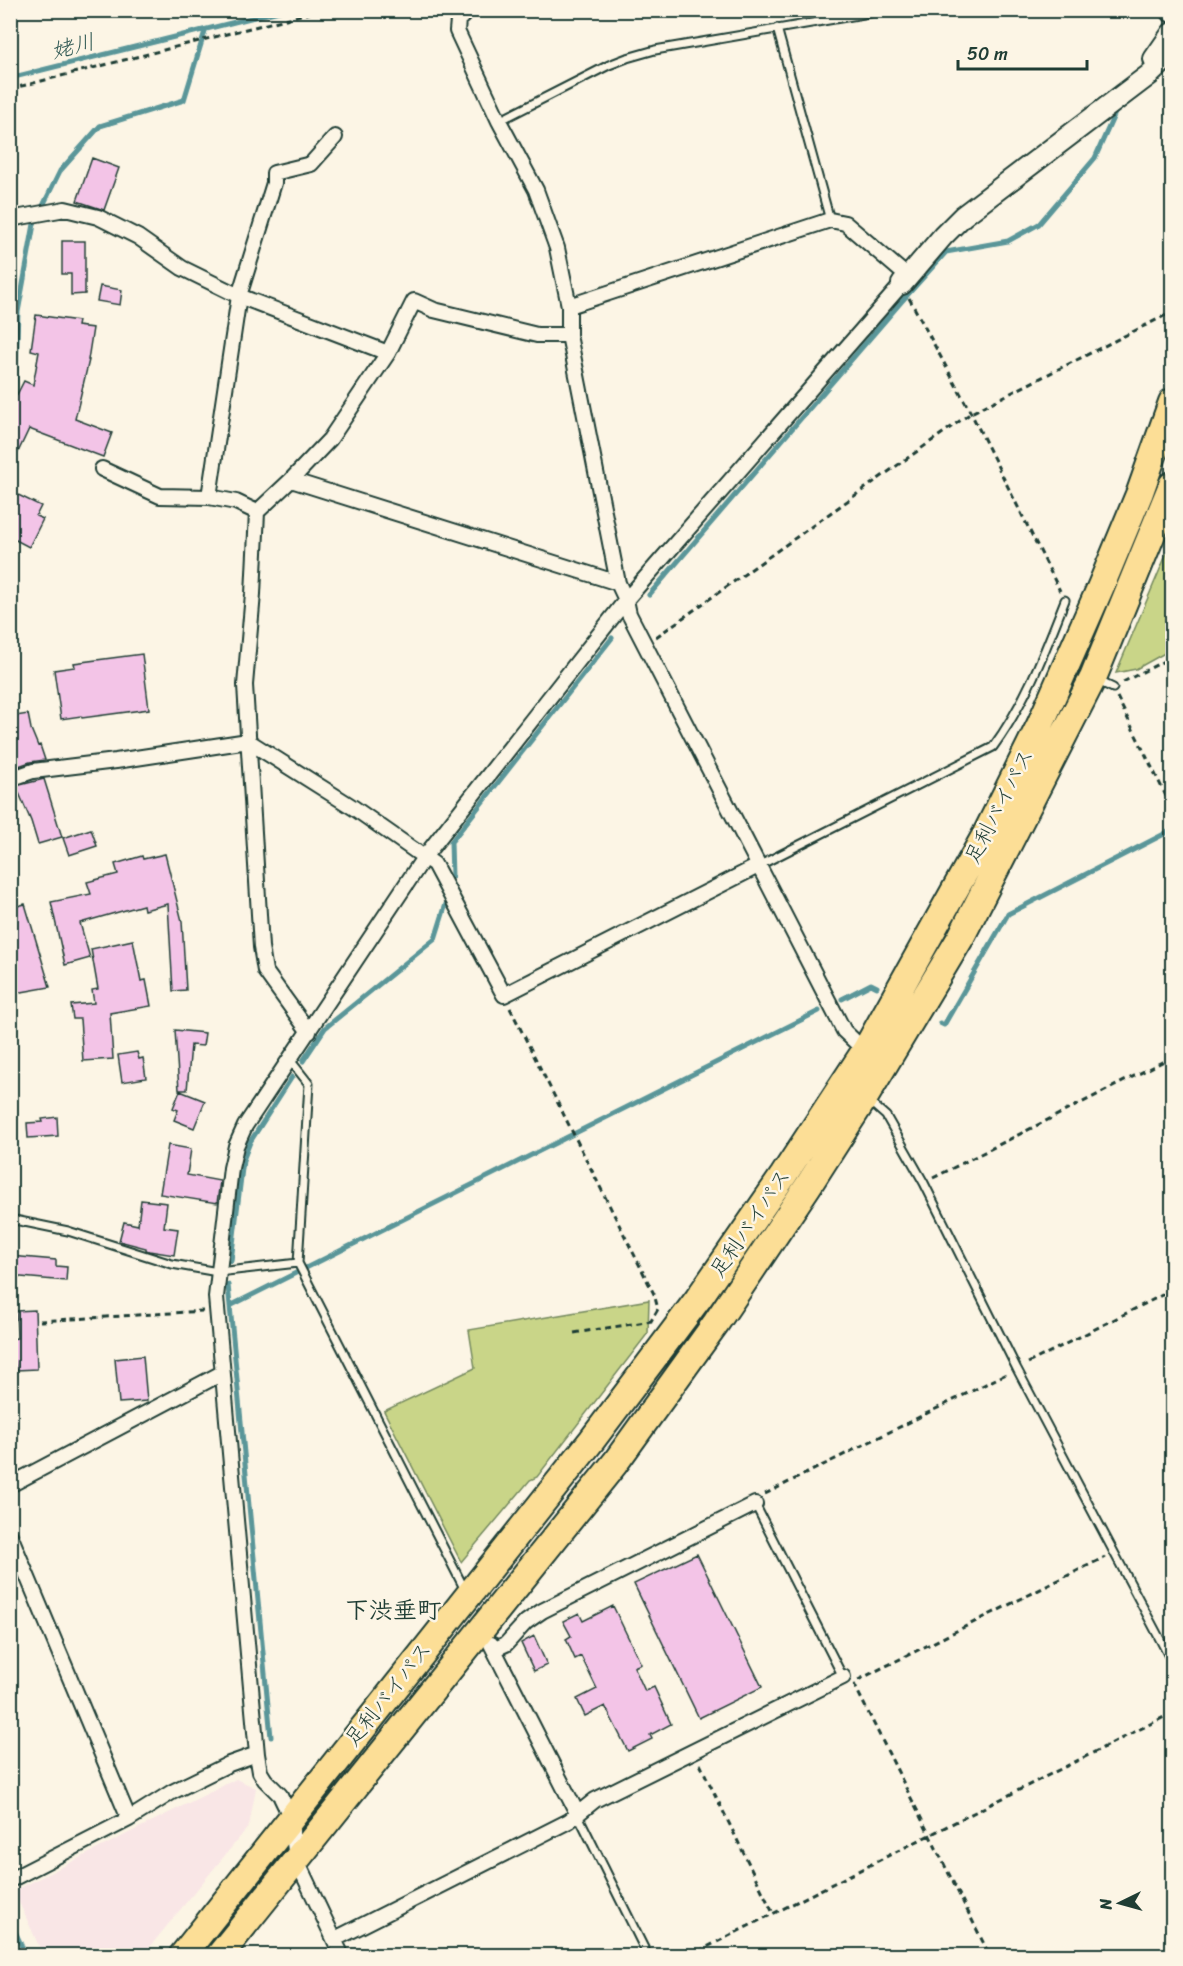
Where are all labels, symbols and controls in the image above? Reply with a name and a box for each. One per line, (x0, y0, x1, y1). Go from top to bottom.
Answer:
water label: 姥川 (47, 22, 99, 70)
scale bar (958, 33, 1087, 71)
text: 50 m (967, 38, 1008, 70)
street label: 足利バイパス (954, 741, 1044, 871)
street label: 足利バイパス (699, 1160, 801, 1286)
district label: 下渋垂町 (345, 1589, 441, 1631)
street label: 足利バイパス (334, 1633, 442, 1755)
north arrow (1090, 1873, 1150, 1933)
text: N (1091, 1897, 1121, 1912)

